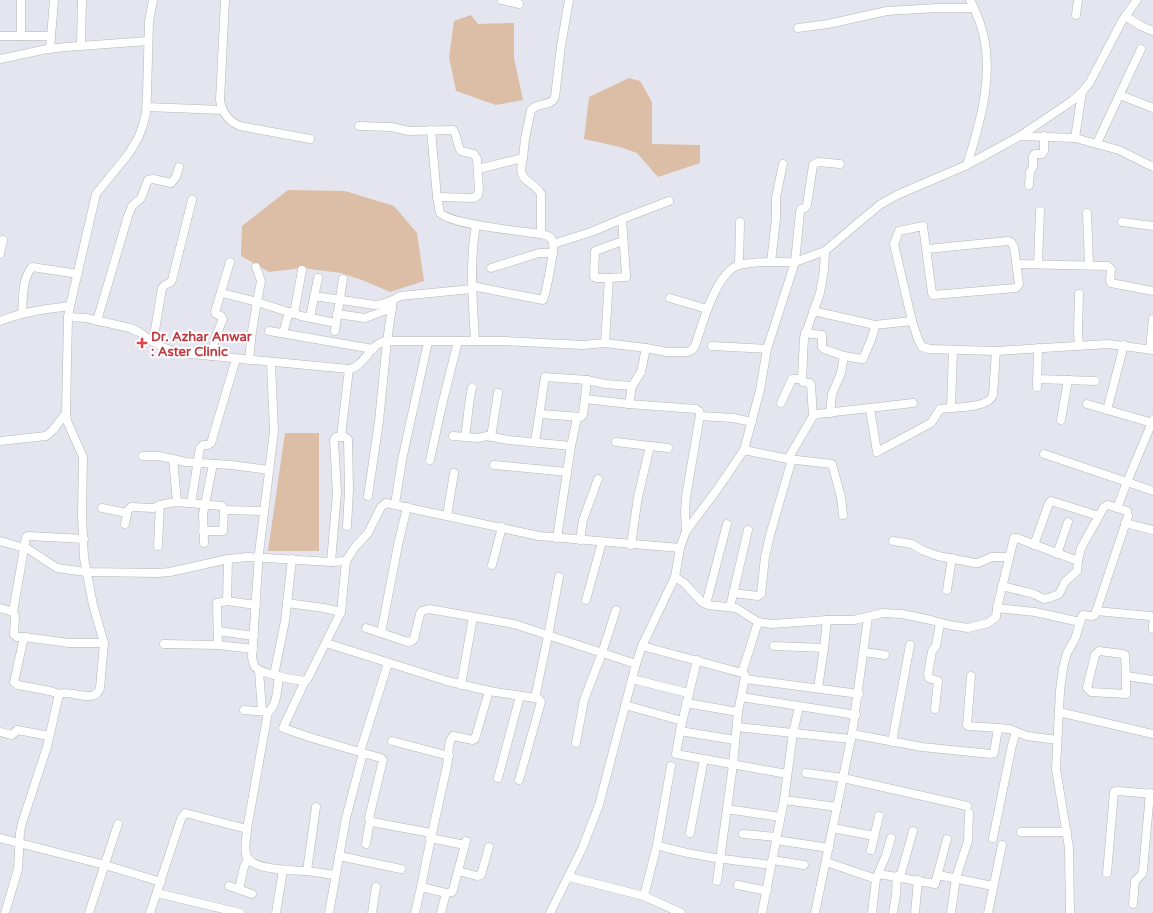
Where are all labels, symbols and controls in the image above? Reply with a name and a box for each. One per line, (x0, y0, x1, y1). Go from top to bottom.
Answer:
place label: Dr. Azhar Anwar : Aster Clinic (151, 329, 253, 360)
marker: Dr. Azhar Anwar : Aster Clinic (136, 337, 148, 349)

